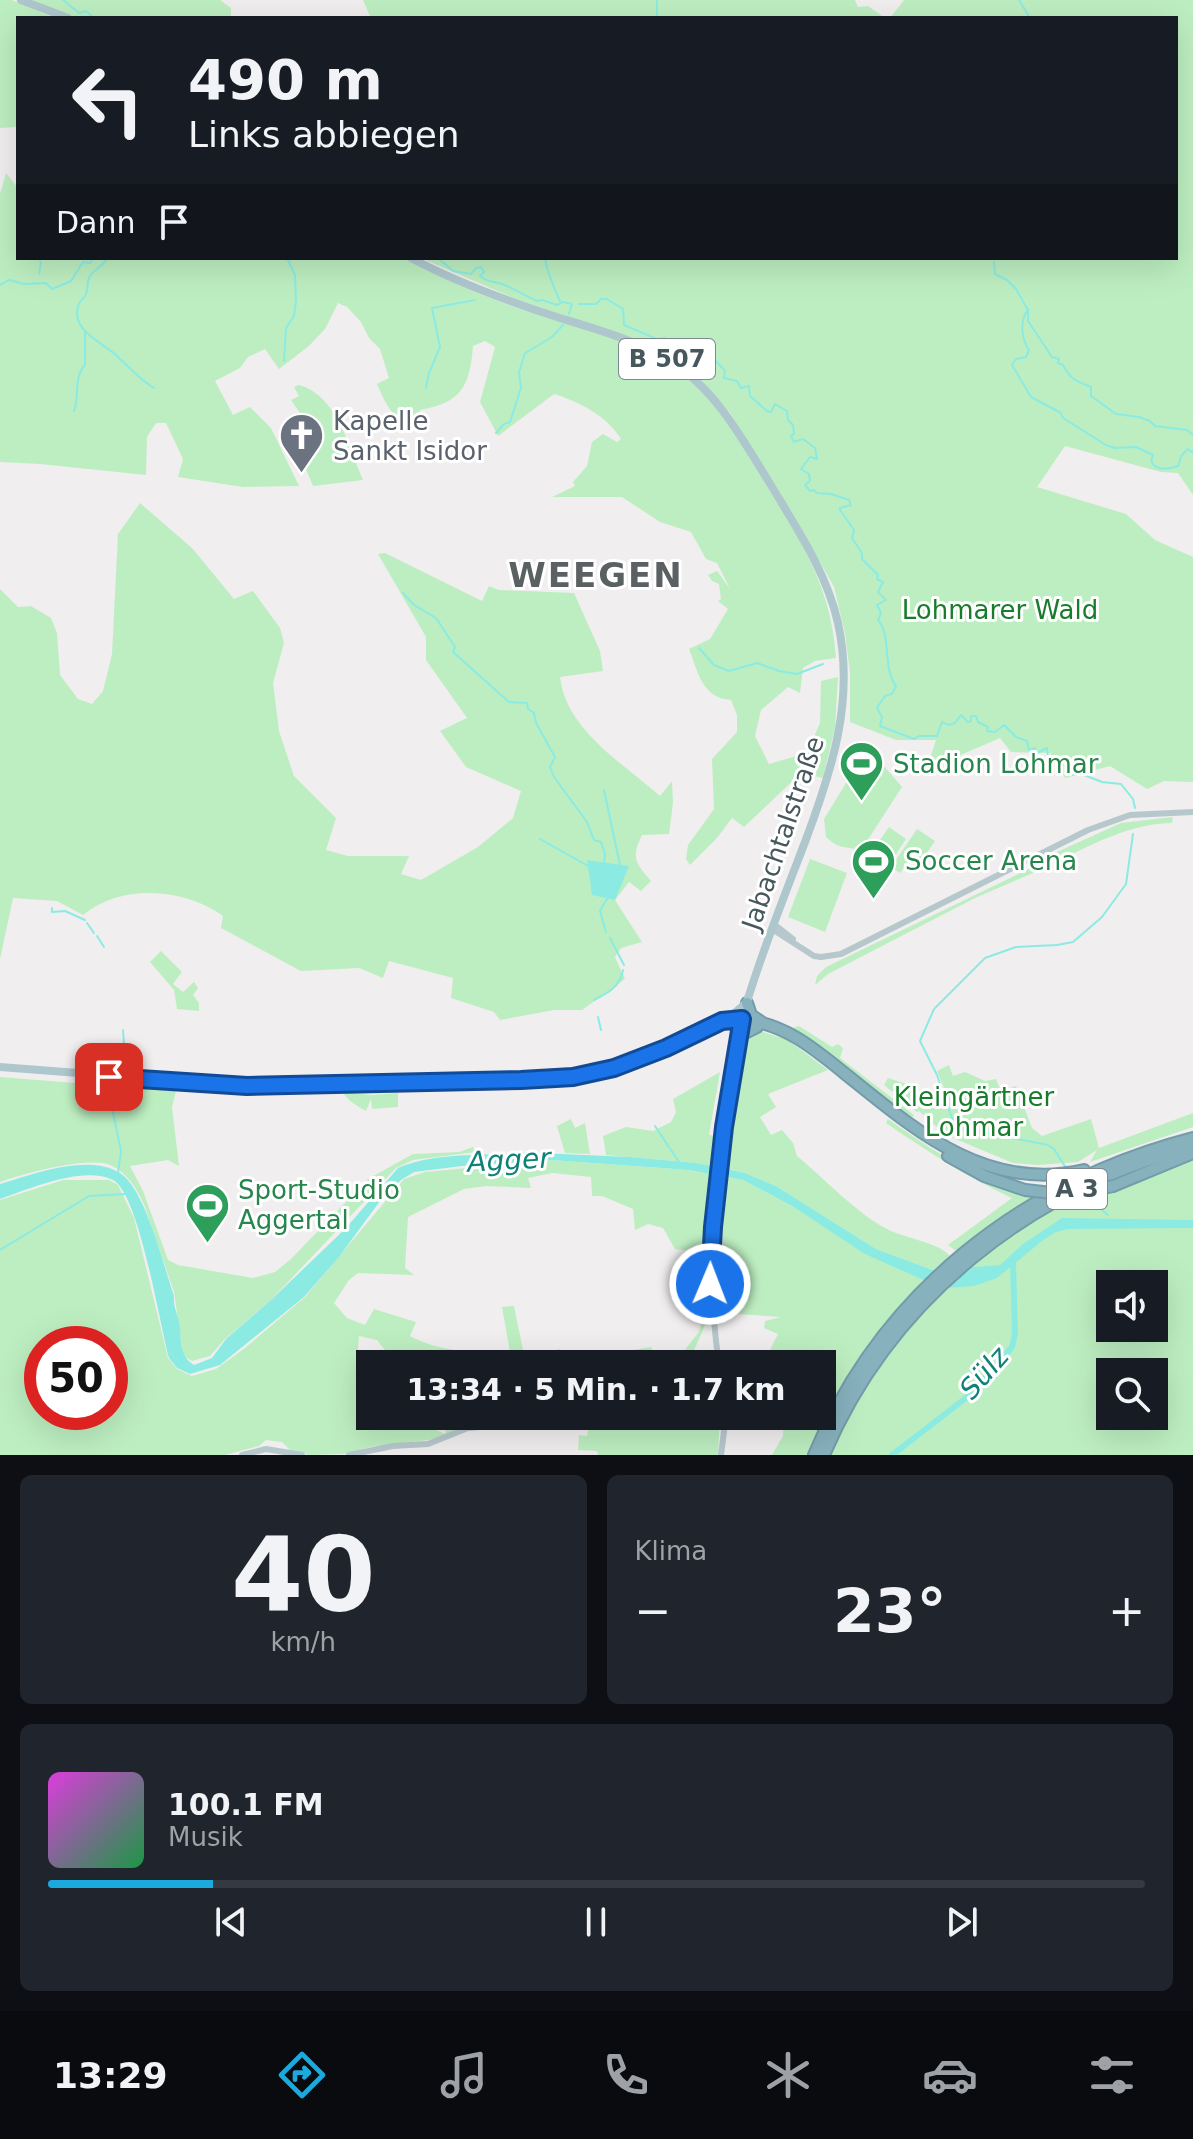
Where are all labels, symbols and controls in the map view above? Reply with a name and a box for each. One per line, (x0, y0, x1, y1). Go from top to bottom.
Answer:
text: 490 m (188, 47, 383, 112)
icon: left (56, 48, 160, 152)
text: Links abbiegen (188, 114, 460, 155)
icon: arrive (152, 200, 196, 244)
text: Dann (56, 205, 136, 240)
road number: B 507 (619, 339, 715, 379)
place label: Kapelle Sankt Isidor (333, 406, 487, 466)
church icon: Kapelle Sankt Isidor (278, 412, 326, 475)
district label: WEEGEN (508, 555, 684, 595)
park label: Lohmarer Wald (902, 595, 1098, 625)
street label: Jabachtalstraße (735, 732, 830, 936)
sports icon: Stadion Lohmar (838, 740, 886, 803)
place label: Stadion Lohmar (893, 749, 1099, 779)
sports icon: Soccer Arena (850, 837, 898, 900)
place label: Soccer Arena (905, 846, 1077, 876)
pin (75, 1043, 143, 1111)
icon: arrive (87, 1055, 131, 1099)
park label: Kleingärtner Lohmar (894, 1082, 1055, 1142)
water label: Agger (464, 1141, 553, 1179)
road number: A 3 (1047, 1169, 1107, 1209)
place label: Sport-Studio Aggertal (238, 1175, 400, 1235)
sports icon: Sport-Studio Aggertal (183, 1181, 231, 1244)
position arrow (668, 1242, 752, 1326)
map controls (1096, 1270, 1168, 1430)
button: sound (1096, 1270, 1168, 1342)
speed limit sign: 50 (24, 1326, 128, 1430)
water label: Sülz (953, 1339, 1016, 1406)
button: search (1096, 1358, 1168, 1430)
text: 13:34 · 5 Min. · 1.7 km (406, 1372, 786, 1407)
text: 40 (231, 1514, 376, 1636)
text: Klima (635, 1536, 707, 1566)
text: 23° (833, 1576, 947, 1646)
text: − (635, 1585, 671, 1636)
text: + (1108, 1585, 1145, 1636)
text: km/h (270, 1627, 336, 1657)
text: 100.1 FM (168, 1787, 324, 1822)
text: Musik (168, 1822, 243, 1852)
icon: previous (209, 1900, 253, 1944)
icon: pause (574, 1900, 618, 1944)
icon: next (940, 1900, 984, 1944)
icon: directions (274, 2047, 330, 2103)
icon: music (436, 2047, 492, 2103)
icon: phone (598, 2047, 654, 2103)
icon: climate (760, 2047, 816, 2103)
icon: car (922, 2047, 978, 2103)
icon: filters (1084, 2047, 1140, 2103)
text: 13:29 (53, 2055, 168, 2096)

